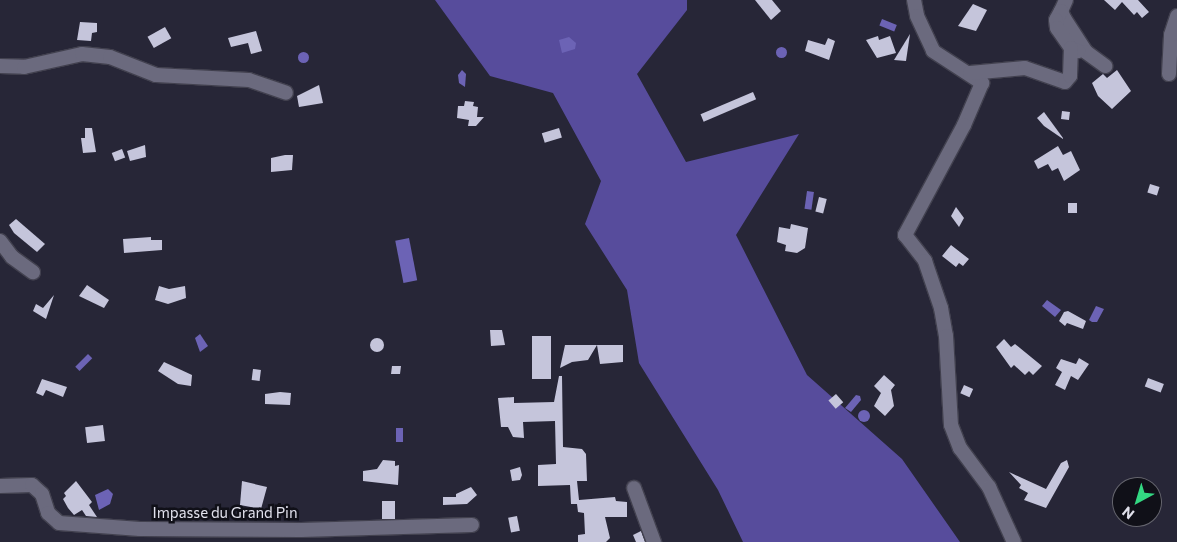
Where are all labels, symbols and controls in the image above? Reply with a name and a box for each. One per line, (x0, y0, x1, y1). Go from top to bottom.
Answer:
north arrow (1112, 477, 1162, 527)
text: N (1118, 503, 1137, 523)
street label: Impasse du Grand Pin (153, 504, 297, 522)

